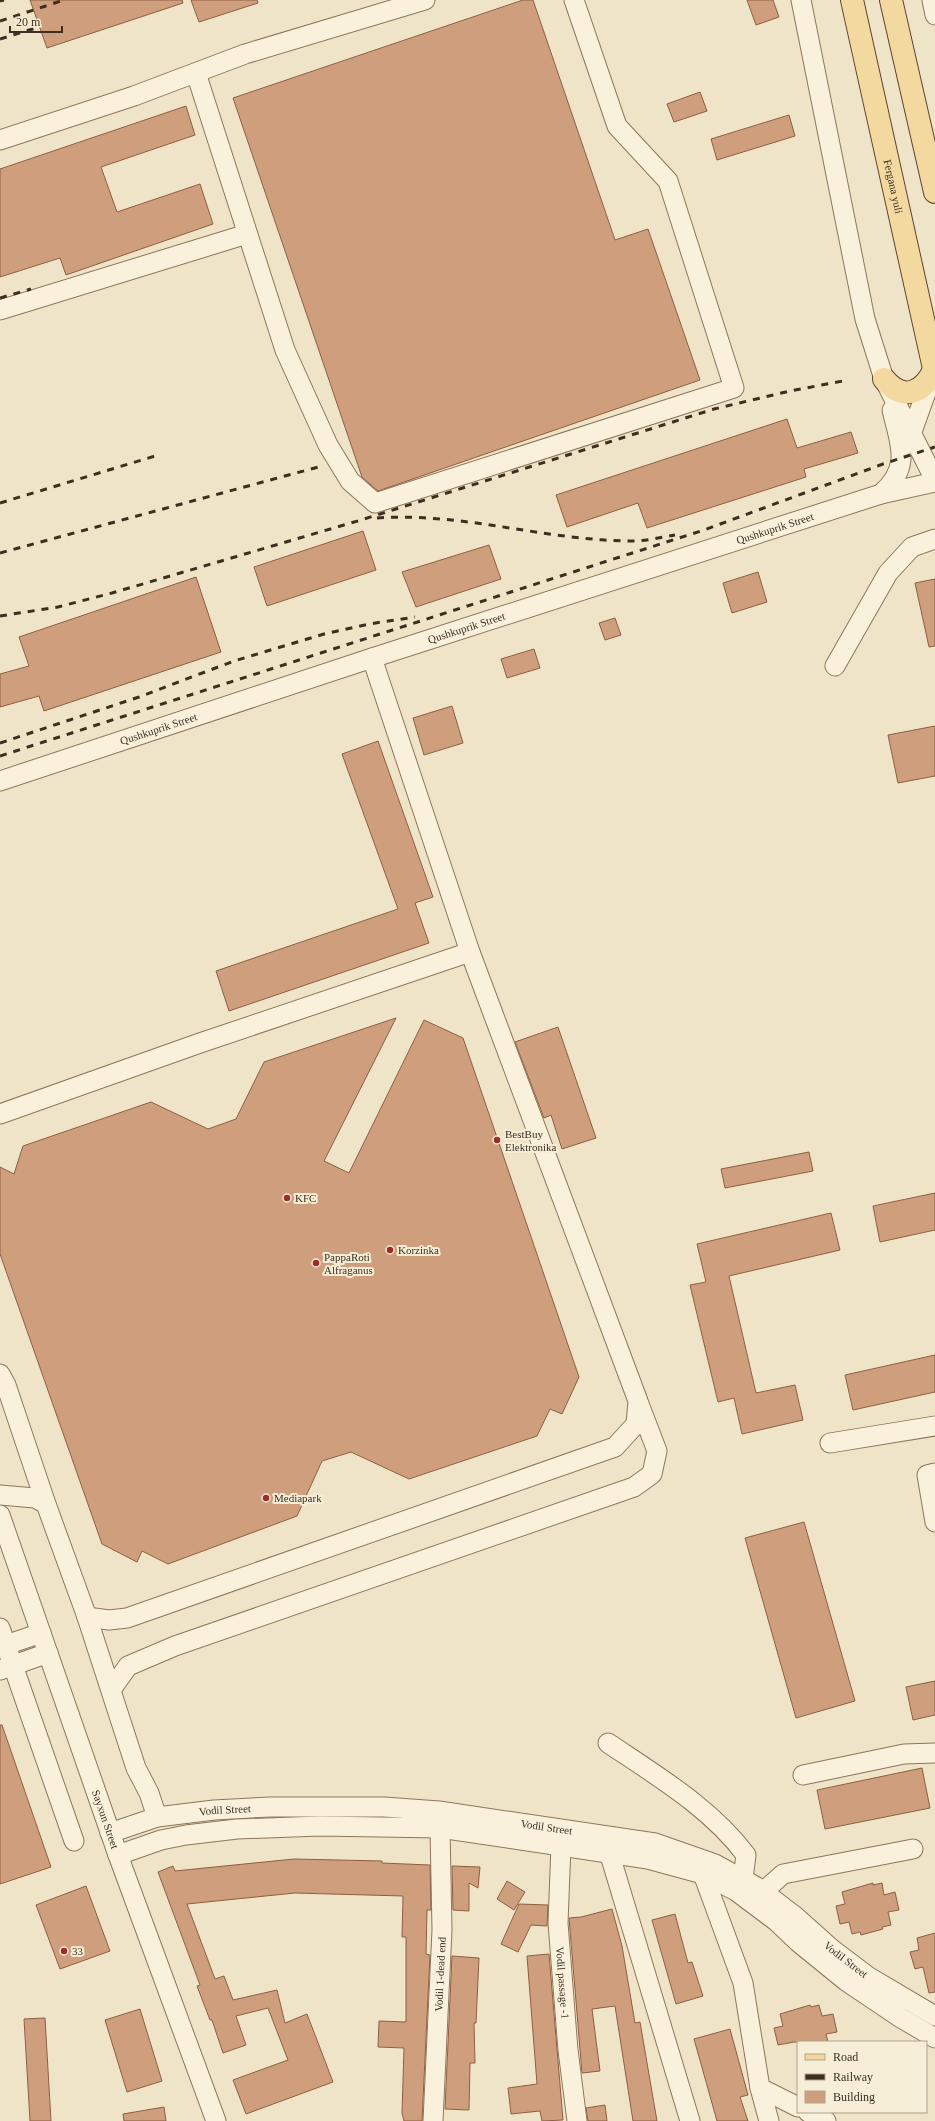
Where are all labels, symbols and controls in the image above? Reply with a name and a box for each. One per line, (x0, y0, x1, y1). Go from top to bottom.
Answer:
scale bar (10, 8, 62, 34)
text: 20 m (16, 15, 41, 29)
street label: Fergana yuli (882, 158, 905, 215)
street label: Qushkuprik Street (735, 510, 815, 546)
street label: Qushkuprik Street (426, 610, 507, 646)
street label: Qushkuprik Street (118, 710, 199, 747)
place label: BestBuy Elektronika (505, 1128, 556, 1153)
marker: BestBuy Elektronika (492, 1135, 502, 1145)
place label: KFC (295, 1192, 316, 1204)
marker: KFC (282, 1193, 292, 1203)
place label: Korzinka (398, 1244, 439, 1256)
marker: Korzinka (385, 1245, 395, 1255)
place label: PappaRoti Alfraganus (324, 1251, 373, 1276)
marker: PappaRoti Alfraganus (311, 1258, 321, 1268)
place label: Mediapark (274, 1492, 322, 1504)
marker: Mediapark (261, 1493, 271, 1503)
street label: Sayxun Street (90, 1788, 121, 1850)
street label: Vodil Street (198, 1802, 251, 1818)
street label: Vodil Street (520, 1817, 573, 1837)
street label: Vodil 1-dead end (432, 1936, 448, 2012)
street label: Vodil Street (822, 1939, 870, 1980)
place label: 33 (72, 1945, 84, 1957)
marker: 33 (59, 1946, 69, 1956)
street label: Vodil passage -1 (554, 1946, 572, 2019)
legend (797, 2041, 927, 2113)
text: Road (833, 2050, 858, 2064)
text: Railway (833, 2070, 873, 2084)
text: Building (833, 2090, 875, 2104)

